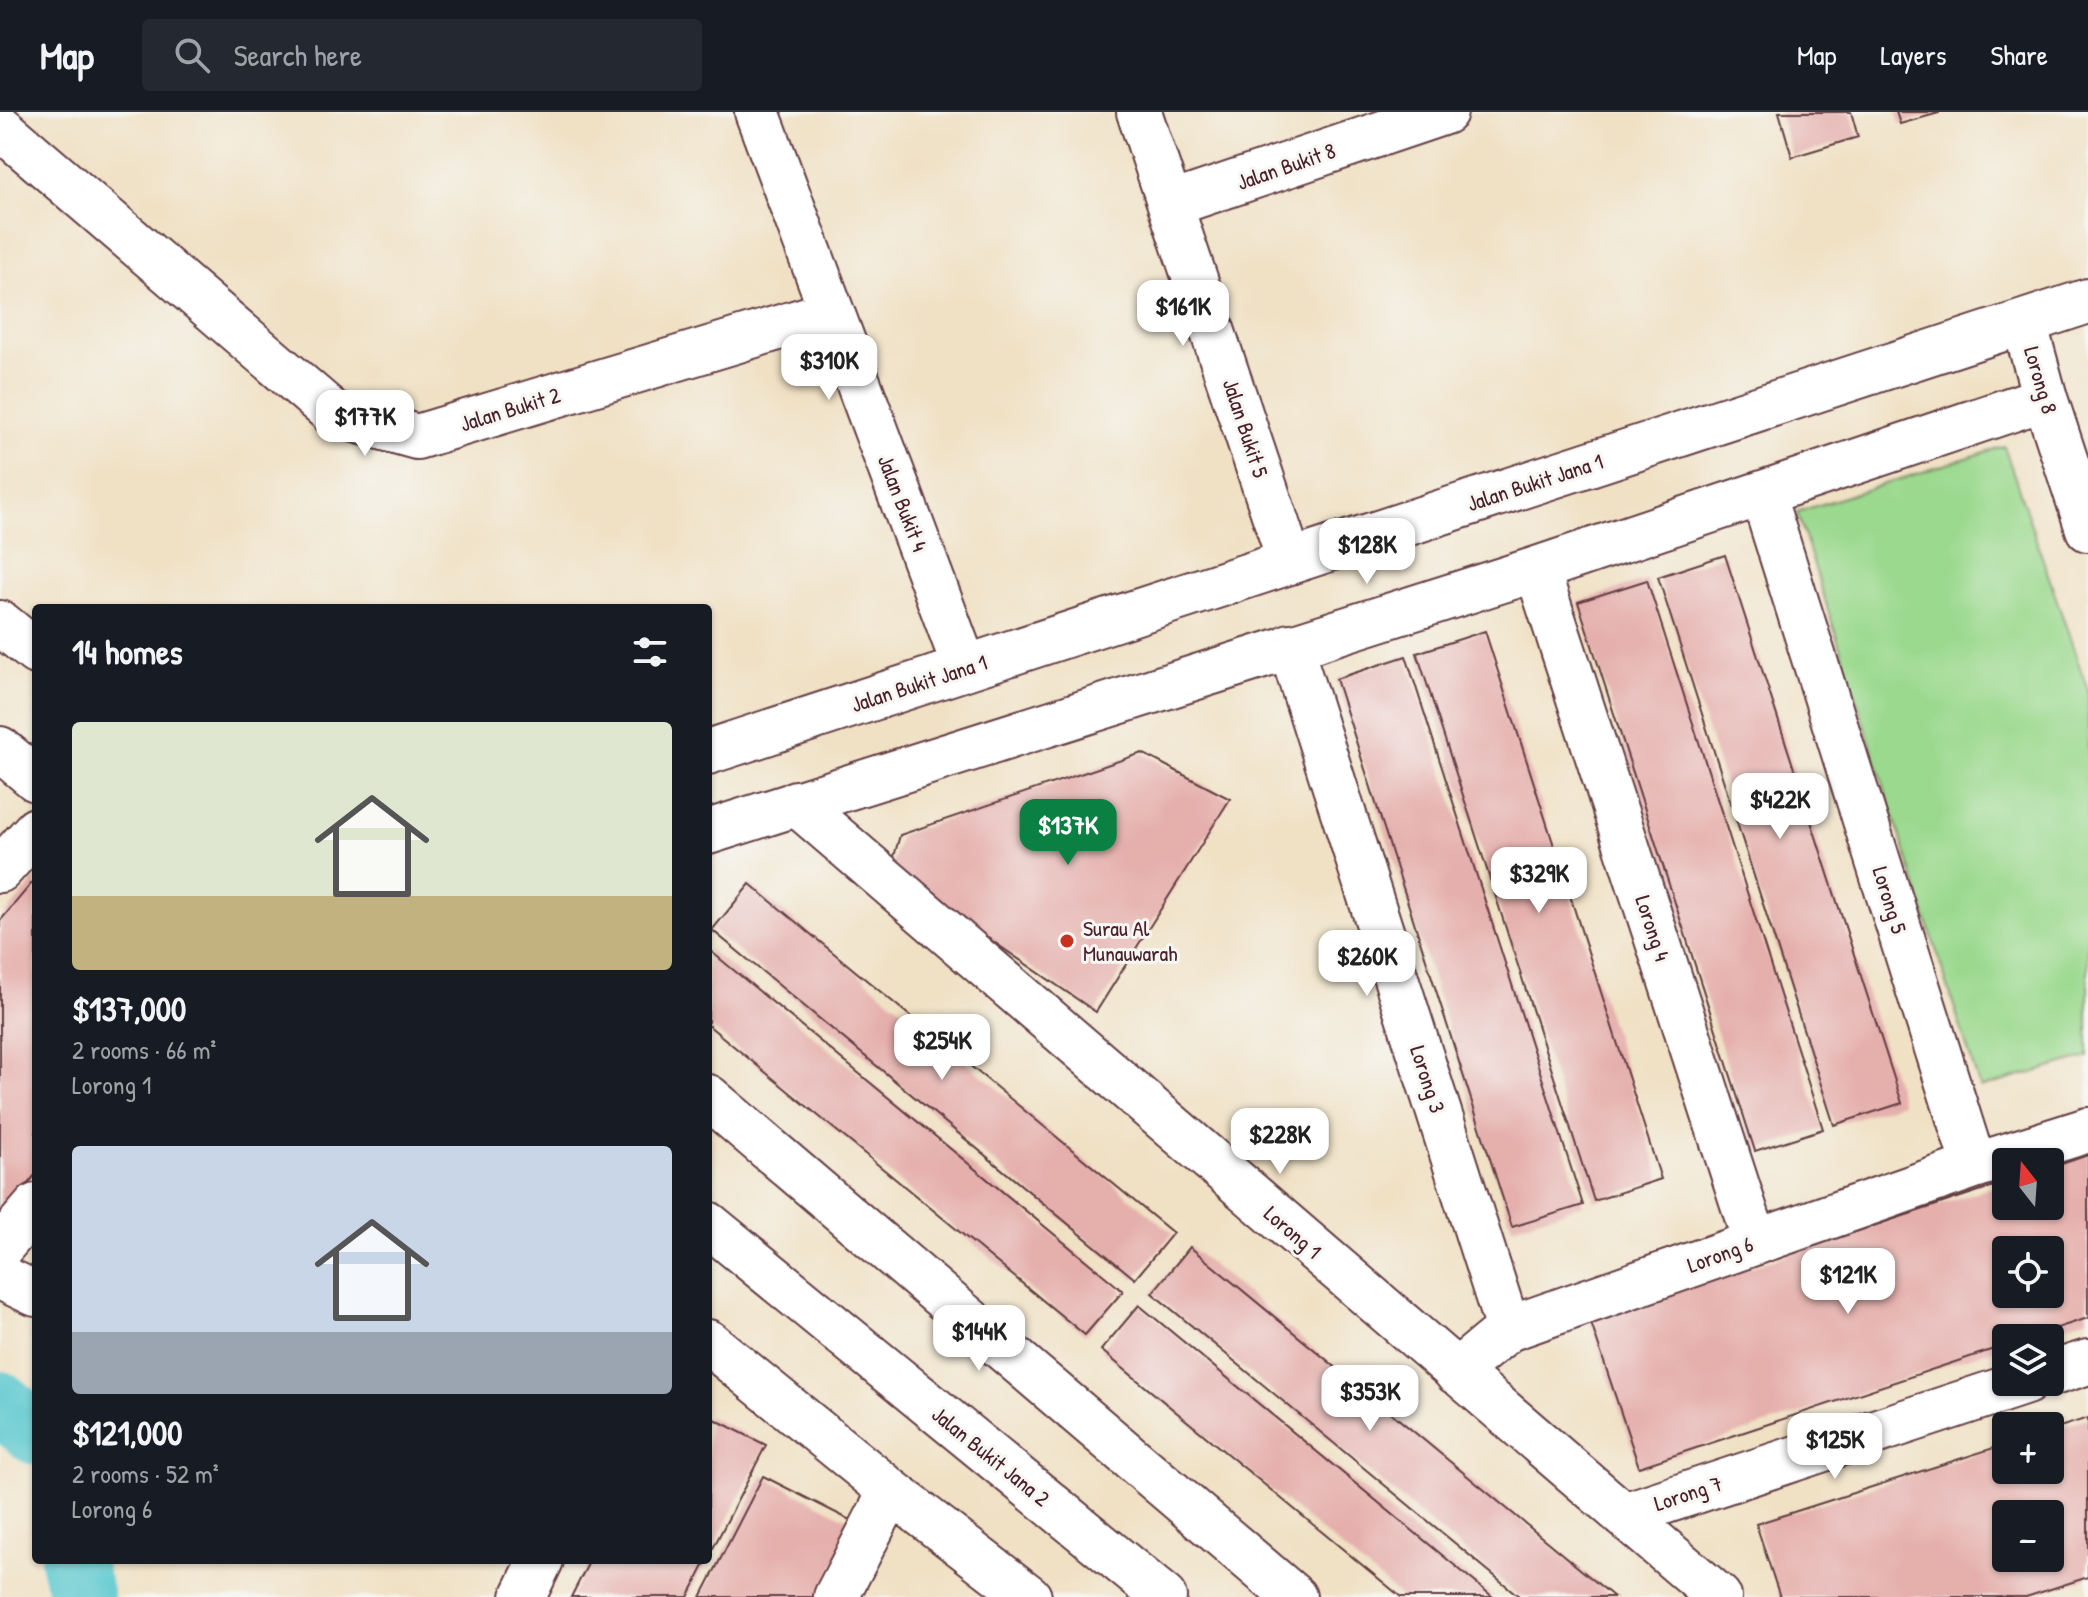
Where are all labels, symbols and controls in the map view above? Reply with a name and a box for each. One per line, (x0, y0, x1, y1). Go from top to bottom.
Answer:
search box (142, 19, 702, 91)
text: Map (40, 29, 94, 81)
icon: search (170, 33, 214, 77)
text: Search here (234, 35, 362, 75)
text: Map (1797, 36, 1837, 74)
text: Layers (1881, 36, 1946, 74)
text: Share (1990, 36, 2048, 74)
street label: Jalan Bukit 8 (1233, 135, 1339, 197)
pin: $161K (1127, 280, 1239, 348)
text: $161K (1155, 288, 1211, 323)
pin: $310K (773, 334, 885, 402)
text: $310K (799, 342, 859, 377)
street label: Lorong 8 (2017, 343, 2065, 417)
street label: Jalan Bukit 5 (1216, 375, 1276, 481)
street label: Jalan Bukit 2 (456, 379, 564, 438)
pin: $177K (309, 390, 421, 458)
text: $177K (334, 398, 396, 433)
street label: Jalan Bukit Jana 1 (1463, 446, 1607, 518)
street label: Jalan Bukit 4 (871, 450, 935, 556)
pin: $128K (1311, 518, 1423, 586)
text: $128K (1337, 526, 1397, 561)
text: 14 homes (72, 629, 183, 675)
icon: filters (628, 630, 672, 674)
street label: Jalan Bukit Jana 1 (847, 647, 991, 719)
pin: $422K (1724, 773, 1836, 841)
icon: home (300, 774, 444, 918)
text: $422K (1750, 781, 1810, 816)
pin: $137K (1012, 799, 1124, 867)
text: $137K (1038, 807, 1098, 842)
pin: $329K (1483, 847, 1595, 915)
text: $329K (1509, 855, 1569, 890)
street label: Lorong 5 (1866, 863, 1914, 937)
street label: Lorong 4 (1628, 891, 1678, 965)
place label: Surau Al Munauwarah (1083, 913, 1177, 968)
pin: $260K (1311, 930, 1423, 998)
marker: Surau Al Munauwarah (1058, 932, 1076, 950)
text: $260K (1337, 938, 1397, 973)
text: $137,000 (72, 986, 186, 1032)
pin: $254K (886, 1014, 998, 1082)
text: $254K (912, 1022, 972, 1057)
text: 2 rooms · 66 m² (72, 1032, 216, 1067)
street label: Lorong 3 (1403, 1042, 1453, 1117)
text: Lorong 1 (72, 1067, 151, 1102)
pin: $228K (1224, 1108, 1336, 1176)
text: $228K (1249, 1116, 1311, 1151)
north arrow (1992, 1148, 2064, 1220)
map controls (1992, 1148, 2064, 1572)
icon: home (300, 1198, 444, 1342)
street label: Lorong 1 (1258, 1199, 1328, 1265)
street label: Lorong 6 (1683, 1228, 1757, 1280)
button: locate (1992, 1236, 2064, 1308)
pin: $121K (1792, 1248, 1904, 1316)
text: $121K (1819, 1256, 1877, 1291)
pin: $144K (923, 1305, 1035, 1373)
text: $144K (951, 1313, 1007, 1348)
button: layers (1992, 1324, 2064, 1396)
pin: $353K (1314, 1365, 1426, 1433)
text: $353K (1339, 1373, 1401, 1408)
street label: Jalan Bukit Jana 2 (926, 1399, 1057, 1513)
text: $121,000 (72, 1410, 182, 1456)
button: + (1992, 1412, 2064, 1484)
pin: $125K (1779, 1413, 1891, 1481)
text: $125K (1805, 1421, 1865, 1456)
text: 2 rooms · 52 m² (72, 1456, 219, 1491)
street label: Lorong 7 (1650, 1468, 1726, 1518)
text: Lorong 6 (72, 1491, 152, 1526)
button: − (1992, 1500, 2064, 1572)

